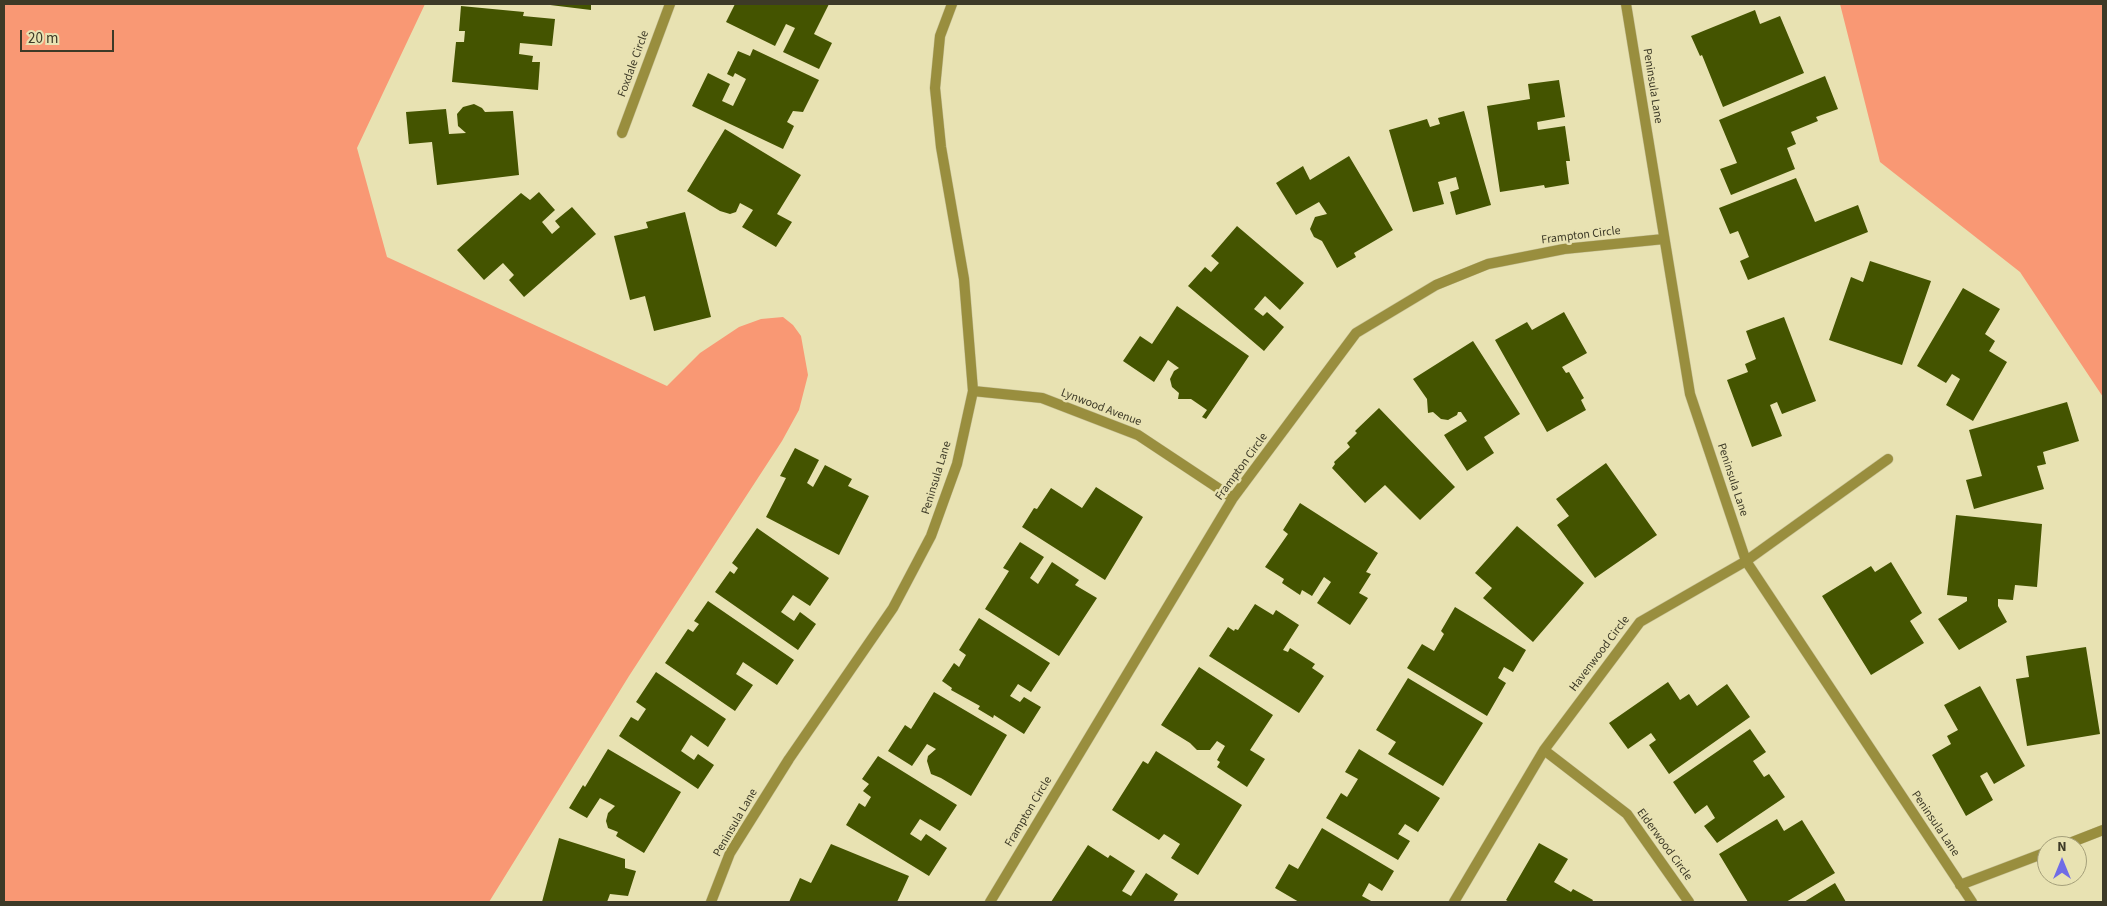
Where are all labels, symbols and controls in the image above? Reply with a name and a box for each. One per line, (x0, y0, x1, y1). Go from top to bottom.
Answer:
scale bar (22, 20, 116, 52)
text: 20 m (28, 28, 58, 49)
street label: Foxdale Circle (615, 29, 653, 99)
street label: Peninsula Lane (1639, 47, 1665, 125)
street label: Frampton Circle (1541, 224, 1621, 248)
street label: Lynwood Avenue (1059, 386, 1143, 430)
street label: Frampton Circle (1213, 431, 1271, 503)
street label: Peninsula Lane (919, 440, 955, 516)
street label: Peninsula Lane (1713, 442, 1751, 518)
street label: Havenwood Circle (1567, 613, 1633, 695)
street label: Frampton Circle (1002, 774, 1056, 850)
street label: Peninsula Lane (711, 786, 761, 860)
street label: Peninsula Lane (1908, 788, 1962, 860)
street label: Elderwood Circle (1633, 806, 1695, 884)
north arrow (2037, 836, 2087, 886)
text: N (2057, 837, 2067, 857)

